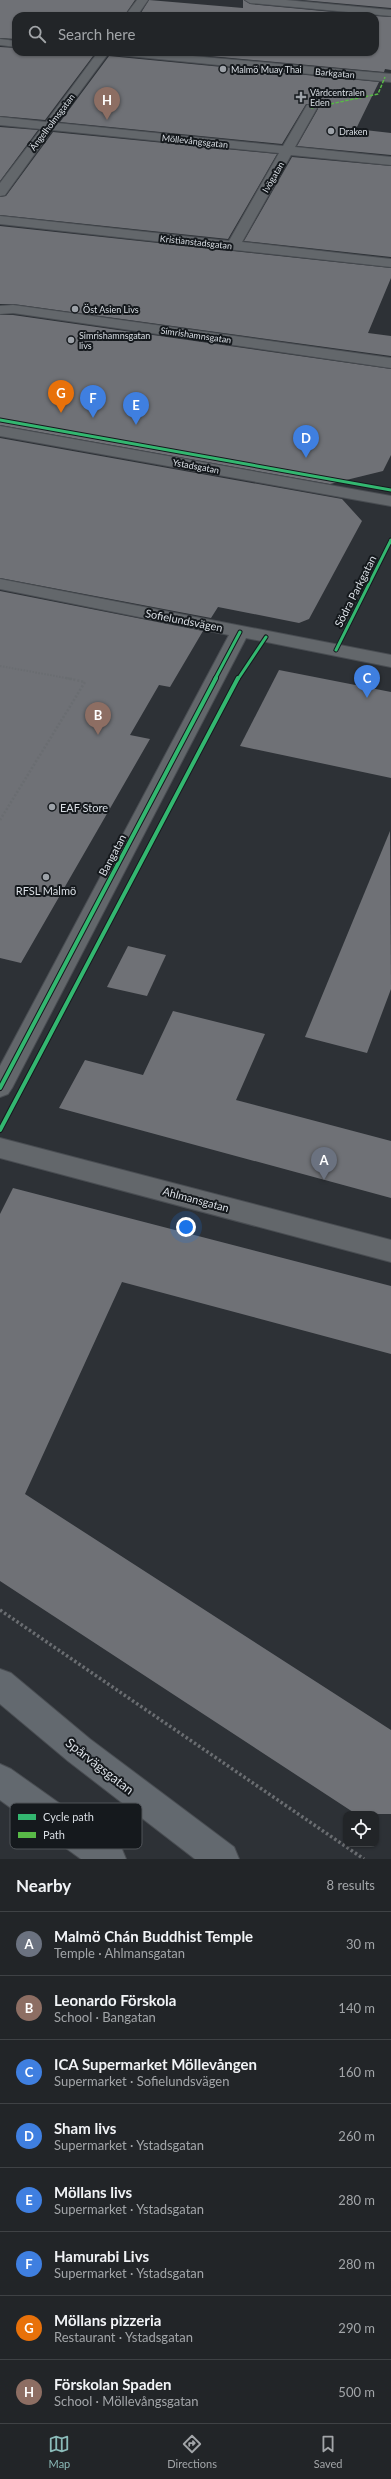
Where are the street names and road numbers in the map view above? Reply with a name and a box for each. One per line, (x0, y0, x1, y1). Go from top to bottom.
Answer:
street label: Barkgatan (315, 66, 355, 80)
street label: Ängelholmsgatan (27, 92, 77, 152)
street label: Möllevångsgatan (161, 132, 229, 150)
street label: Ivögatan (260, 160, 286, 194)
street label: Kristianstadsgatan (159, 233, 233, 251)
street label: Simrishamnsgatan (160, 325, 232, 345)
street label: Ystadsgatan (172, 457, 220, 475)
street label: Södra Parkgatan (331, 553, 379, 629)
street label: Sofielundsvägen (144, 606, 224, 634)
street label: Bangatan (96, 832, 128, 878)
street label: Ahlmansgatan (161, 1184, 231, 1214)
street label: Spårvägsgatan (63, 1734, 137, 1798)

